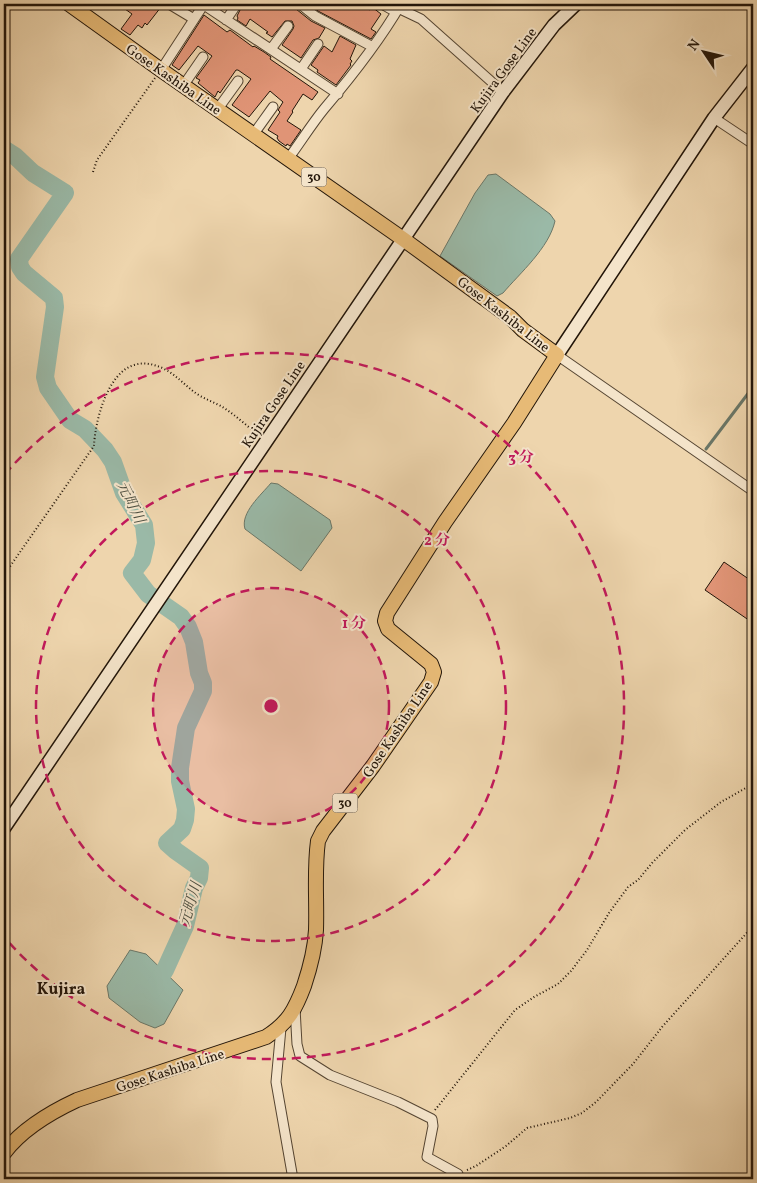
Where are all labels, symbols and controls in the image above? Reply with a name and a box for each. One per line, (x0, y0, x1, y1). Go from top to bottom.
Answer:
street label: Kujira Gose Line (467, 24, 542, 117)
north arrow (680, 28, 730, 78)
text: N (684, 36, 705, 55)
street label: Gose Kashiba Line (122, 40, 225, 121)
road number: 30 (302, 168, 326, 186)
street label: Gose Kashiba Line (453, 273, 554, 358)
street label: Kujira Gose Line (238, 357, 311, 452)
text: 3 分 (508, 448, 534, 469)
water label: 元町川 (110, 478, 150, 529)
text: 2 分 (424, 531, 450, 552)
text: 1 分 (342, 614, 366, 635)
street label: Gose Kashiba Line (359, 678, 438, 782)
centre of rings (262, 697, 280, 715)
road number: 30 (332, 794, 358, 812)
water label: 元町川 (175, 878, 209, 929)
district label: Kujira (37, 979, 85, 1001)
street label: Gose Kashiba Line (114, 1045, 227, 1098)

